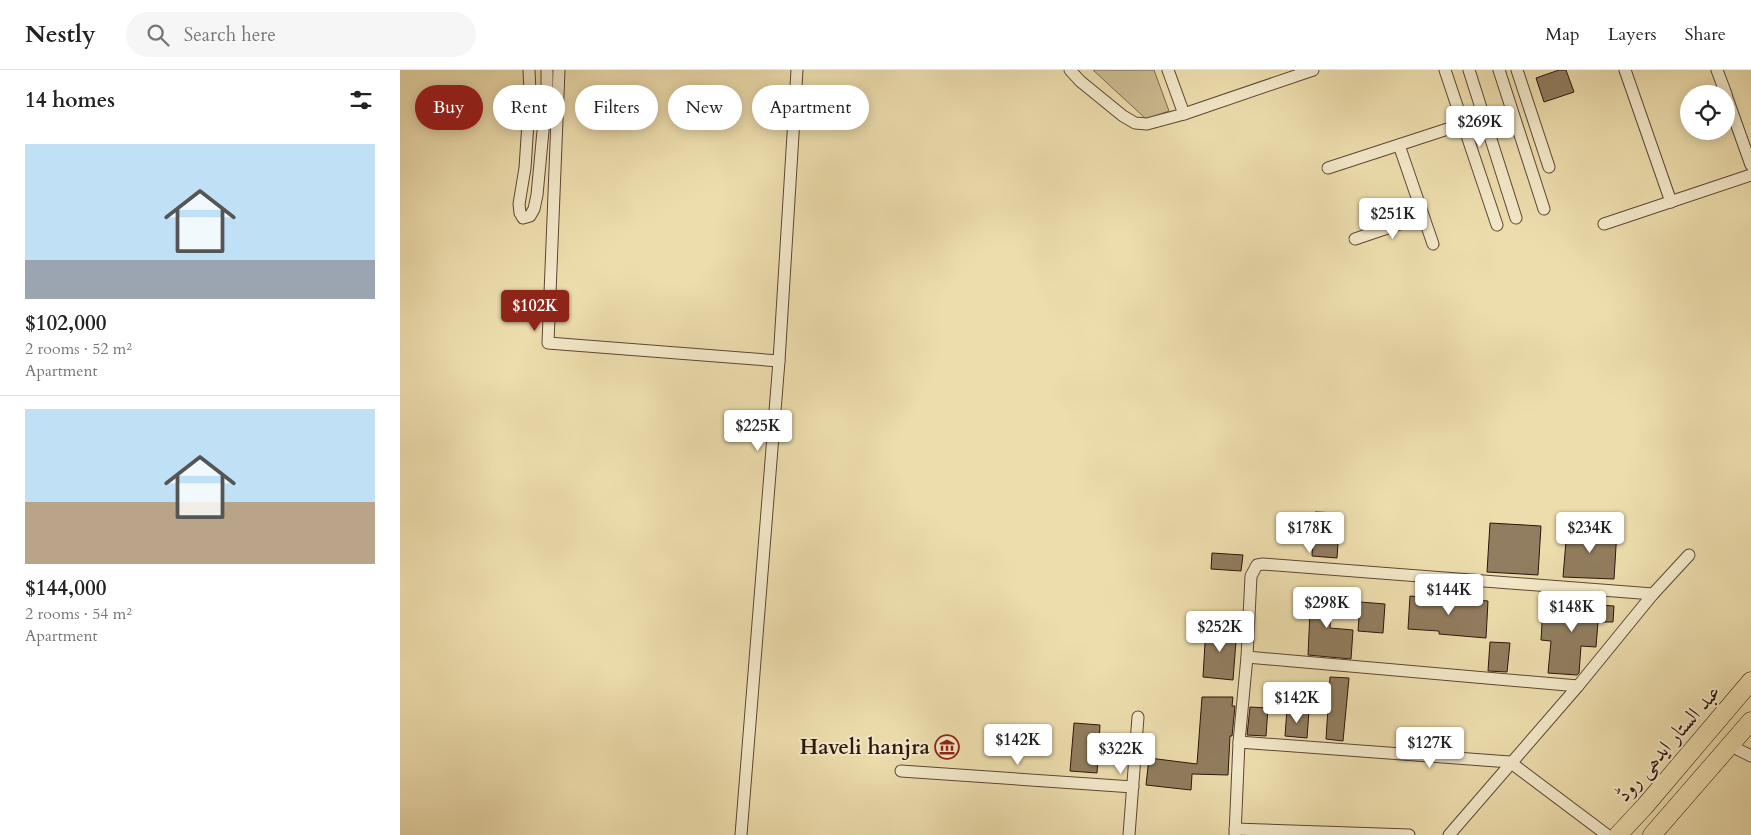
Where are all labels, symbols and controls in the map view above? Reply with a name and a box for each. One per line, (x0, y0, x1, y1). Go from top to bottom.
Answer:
search box (126, 12, 476, 57)
text: Nestly (25, 18, 96, 51)
icon: search (144, 21, 172, 49)
text: Search here (184, 22, 276, 48)
text: Map (1545, 22, 1580, 47)
text: Layers (1608, 22, 1657, 47)
text: Share (1685, 22, 1726, 47)
chip: Buy (415, 85, 483, 130)
chip: Rent (493, 85, 565, 130)
chip: Filters (575, 85, 658, 130)
chip: New (668, 85, 742, 130)
chip: Apartment (752, 85, 869, 130)
map controls (1680, 85, 1735, 140)
button: locate (1680, 85, 1735, 140)
text: 14 homes (25, 86, 115, 115)
icon: filters (347, 86, 375, 114)
pin: $269K (1445, 106, 1515, 148)
text: $269K (1457, 111, 1503, 133)
icon: home (155, 176, 245, 266)
pin: $251K (1358, 198, 1428, 240)
text: $251K (1370, 203, 1416, 225)
pin: $102K (500, 290, 570, 332)
text: $102K (512, 295, 558, 317)
text: $102,000 (25, 309, 106, 338)
text: 2 rooms · 52 m² (25, 338, 132, 360)
text: Apartment (25, 360, 98, 382)
pin: $225K (723, 410, 793, 452)
text: $225K (735, 415, 781, 437)
icon: home (155, 442, 245, 532)
pin: $178K (1275, 512, 1345, 554)
pin: $234K (1555, 512, 1625, 554)
text: $178K (1287, 517, 1333, 539)
text: $234K (1567, 517, 1613, 539)
text: $144,000 (25, 574, 106, 603)
pin: $144K (1414, 574, 1484, 616)
text: $144K (1426, 579, 1472, 601)
pin: $298K (1292, 586, 1362, 629)
pin: $148K (1537, 590, 1607, 633)
text: $298K (1304, 592, 1350, 614)
text: $148K (1549, 596, 1595, 618)
text: 2 rooms · 54 m² (25, 603, 132, 625)
pin: $252K (1185, 610, 1255, 653)
text: $252K (1197, 616, 1243, 638)
text: Apartment (25, 625, 98, 647)
street label: عبد الستار ایدھی روڈ (1609, 678, 1727, 808)
pin: $142K (1262, 682, 1332, 724)
text: $142K (1274, 687, 1320, 709)
pin: $142K (983, 724, 1053, 766)
pin: $127K (1395, 726, 1465, 769)
text: $142K (995, 729, 1041, 751)
pin: $322K (1086, 732, 1156, 775)
text: $127K (1407, 732, 1453, 754)
place label: Haveli hanjra (800, 733, 931, 762)
museum icon: Haveli hanjra (934, 734, 960, 760)
text: $322K (1098, 738, 1144, 760)

